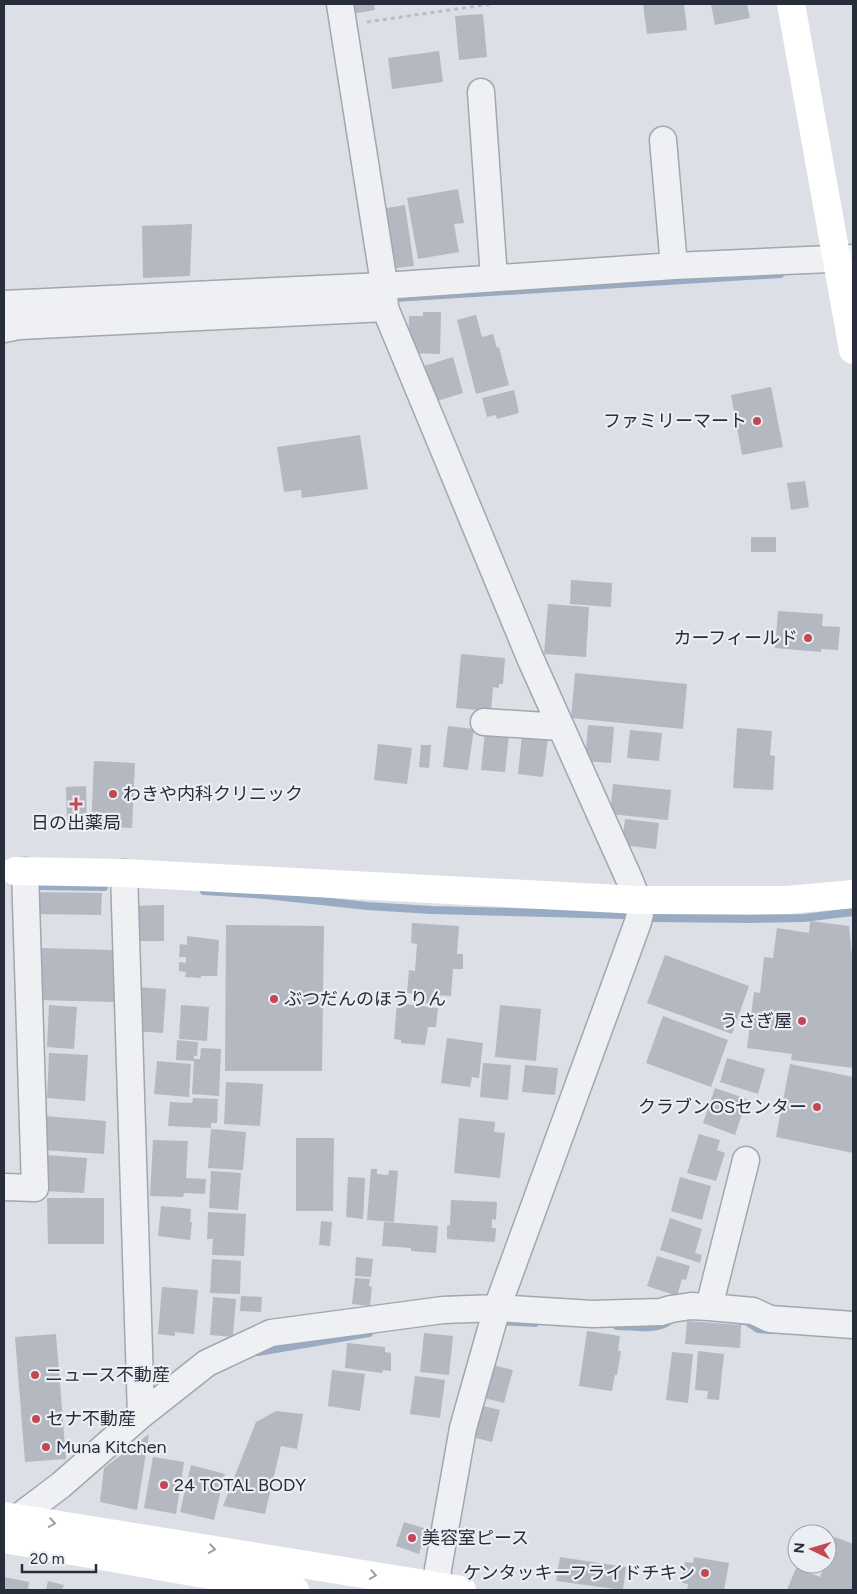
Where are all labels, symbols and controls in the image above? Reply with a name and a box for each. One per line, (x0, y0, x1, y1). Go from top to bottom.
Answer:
place label: ファミリーマート (603, 410, 747, 432)
marker: ファミリーマート (751, 415, 763, 427)
place label: カーフィールド (673, 627, 798, 649)
marker: カーフィールド (802, 632, 814, 644)
place label: わきや内科クリニック (123, 783, 303, 805)
marker: わきや内科クリニック (107, 788, 119, 800)
marker: 日の出薬局 (70, 798, 82, 810)
place label: 日の出薬局 (31, 812, 121, 834)
place label: ぶつだんのほうりん (284, 988, 446, 1010)
marker: ぶつだんのほうりん (268, 993, 280, 1005)
place label: うさぎ屋 (720, 1010, 792, 1032)
marker: うさぎ屋 (796, 1015, 808, 1027)
place label: クラブンOSセンター (638, 1096, 807, 1118)
marker: クラブンOSセンター (811, 1101, 823, 1113)
place label: ニュース不動産 (45, 1364, 170, 1386)
marker: ニュース不動産 (29, 1369, 41, 1381)
place label: セナ不動産 (46, 1408, 136, 1430)
marker: セナ不動産 (30, 1413, 42, 1425)
place label: Muna Kitchen (56, 1436, 167, 1458)
marker: Muna Kitchen (40, 1441, 52, 1453)
place label: 24 TOTAL BODY (174, 1474, 306, 1496)
marker: 24 TOTAL BODY (158, 1479, 170, 1491)
one-way arrow (48, 1518, 56, 1528)
north arrow (787, 1524, 837, 1574)
place label: 美容室ピース (422, 1527, 529, 1549)
marker: 美容室ピース (406, 1532, 418, 1544)
scale bar (22, 1542, 96, 1574)
text: N (791, 1542, 808, 1554)
one-way arrow (208, 1544, 217, 1554)
text: 20 m (30, 1550, 64, 1568)
place label: ケンタッキーフライドチキン (463, 1562, 695, 1584)
marker: ケンタッキーフライドチキン (699, 1567, 711, 1579)
one-way arrow (368, 1570, 377, 1580)

